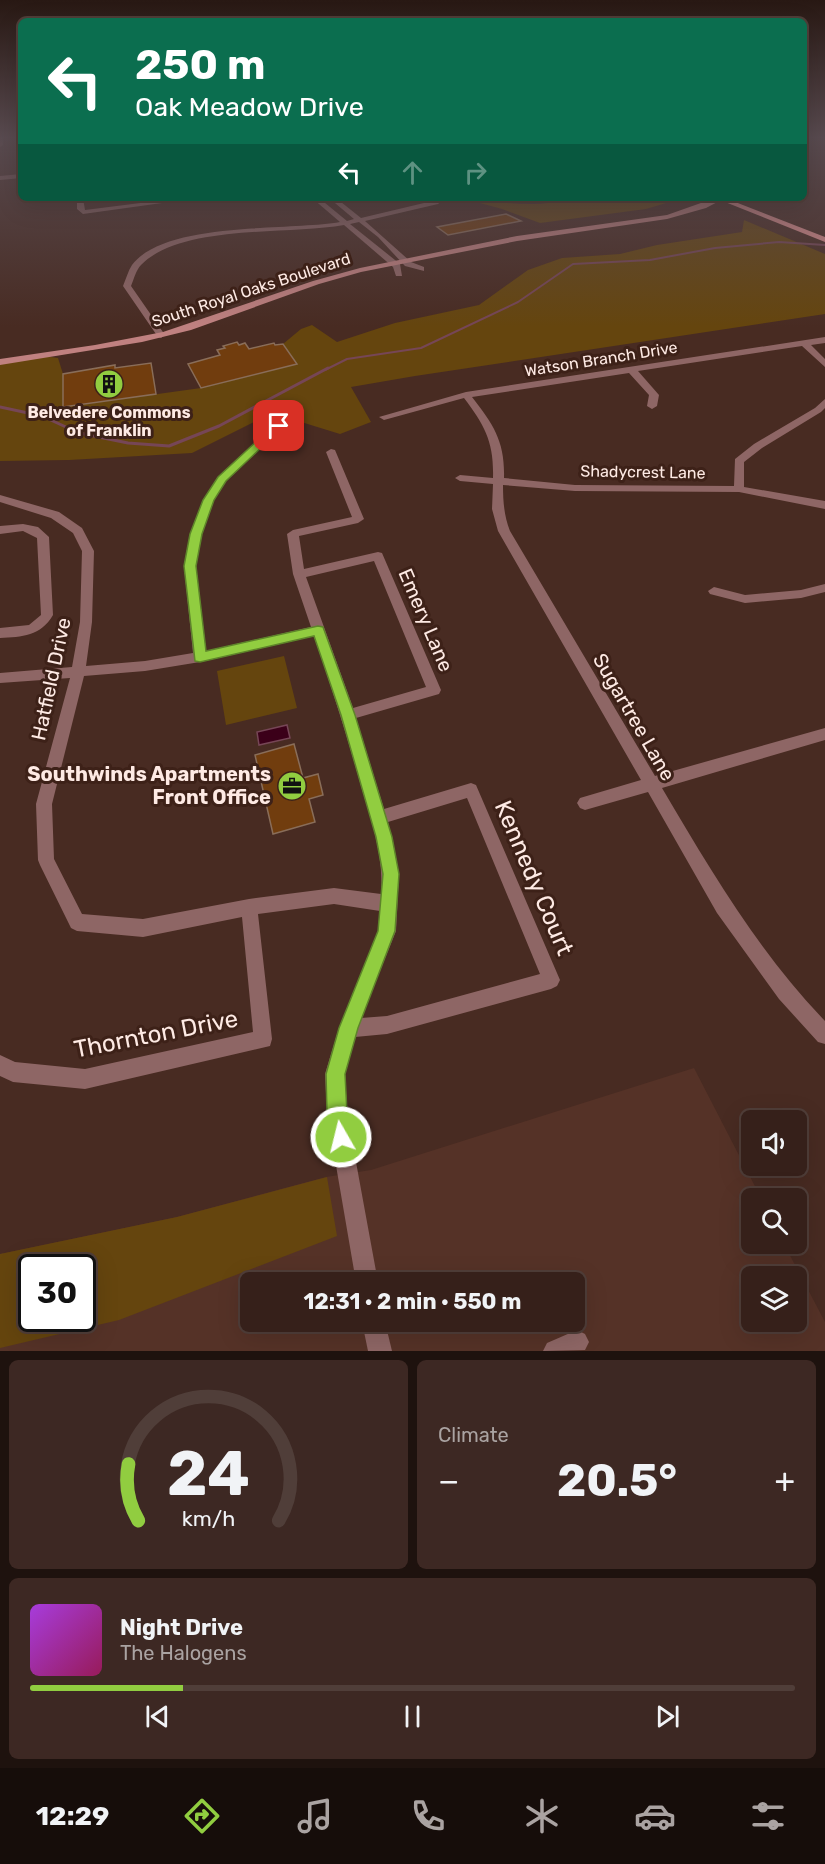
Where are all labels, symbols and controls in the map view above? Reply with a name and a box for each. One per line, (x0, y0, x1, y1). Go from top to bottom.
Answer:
text: 250 m (135, 40, 265, 90)
icon: left (36, 42, 114, 120)
text: Oak Meadow Drive (135, 91, 364, 123)
icon: left (333, 156, 366, 189)
icon: ahead (396, 156, 429, 189)
icon: right (459, 156, 492, 189)
street label: South Royal Oaks Boulevard (149, 249, 353, 331)
street label: Watson Branch Drive (523, 338, 679, 380)
building icon: Belvedere Commons of Franklin (93, 368, 125, 400)
pin (253, 400, 304, 451)
place label: Belvedere Commons of Franklin (28, 403, 191, 440)
icon: arrive (262, 409, 295, 442)
street label: Shadycrest Lane (580, 461, 706, 483)
street label: Emery Lane (394, 565, 458, 675)
street label: Hatfield Drive (26, 615, 76, 743)
street label: Sugartree Lane (588, 649, 680, 785)
place label: Southwinds Apartments Front Office (27, 762, 271, 809)
office icon: Southwinds Apartments Front Office (276, 770, 308, 802)
street label: Kennedy Court (489, 797, 579, 959)
street label: Thornton Drive (72, 1004, 240, 1064)
position arrow (309, 1105, 373, 1169)
map controls (741, 1110, 807, 1332)
button: sound (741, 1110, 807, 1176)
button: search (741, 1188, 807, 1254)
speed limit sign: 30 (18, 1254, 96, 1332)
button: layers (741, 1266, 807, 1332)
text: 12:31 · 2 min · 550 m (304, 1288, 521, 1315)
text: Climate (438, 1423, 509, 1447)
text: 24 (167, 1437, 250, 1511)
text: 20.5° (557, 1454, 677, 1507)
text: − (438, 1461, 459, 1500)
text: + (774, 1461, 795, 1500)
text: km/h (182, 1507, 235, 1532)
text: Night Drive (120, 1614, 243, 1641)
text: The Halogens (120, 1641, 247, 1665)
icon: previous (141, 1700, 174, 1733)
icon: pause (396, 1700, 429, 1733)
icon: next (651, 1700, 684, 1733)
icon: directions (181, 1795, 223, 1837)
icon: music (294, 1795, 336, 1837)
icon: phone (407, 1795, 449, 1837)
icon: climate (521, 1795, 563, 1837)
icon: car (634, 1795, 676, 1837)
icon: filters (747, 1795, 789, 1837)
text: 12:29 (36, 1800, 109, 1832)

